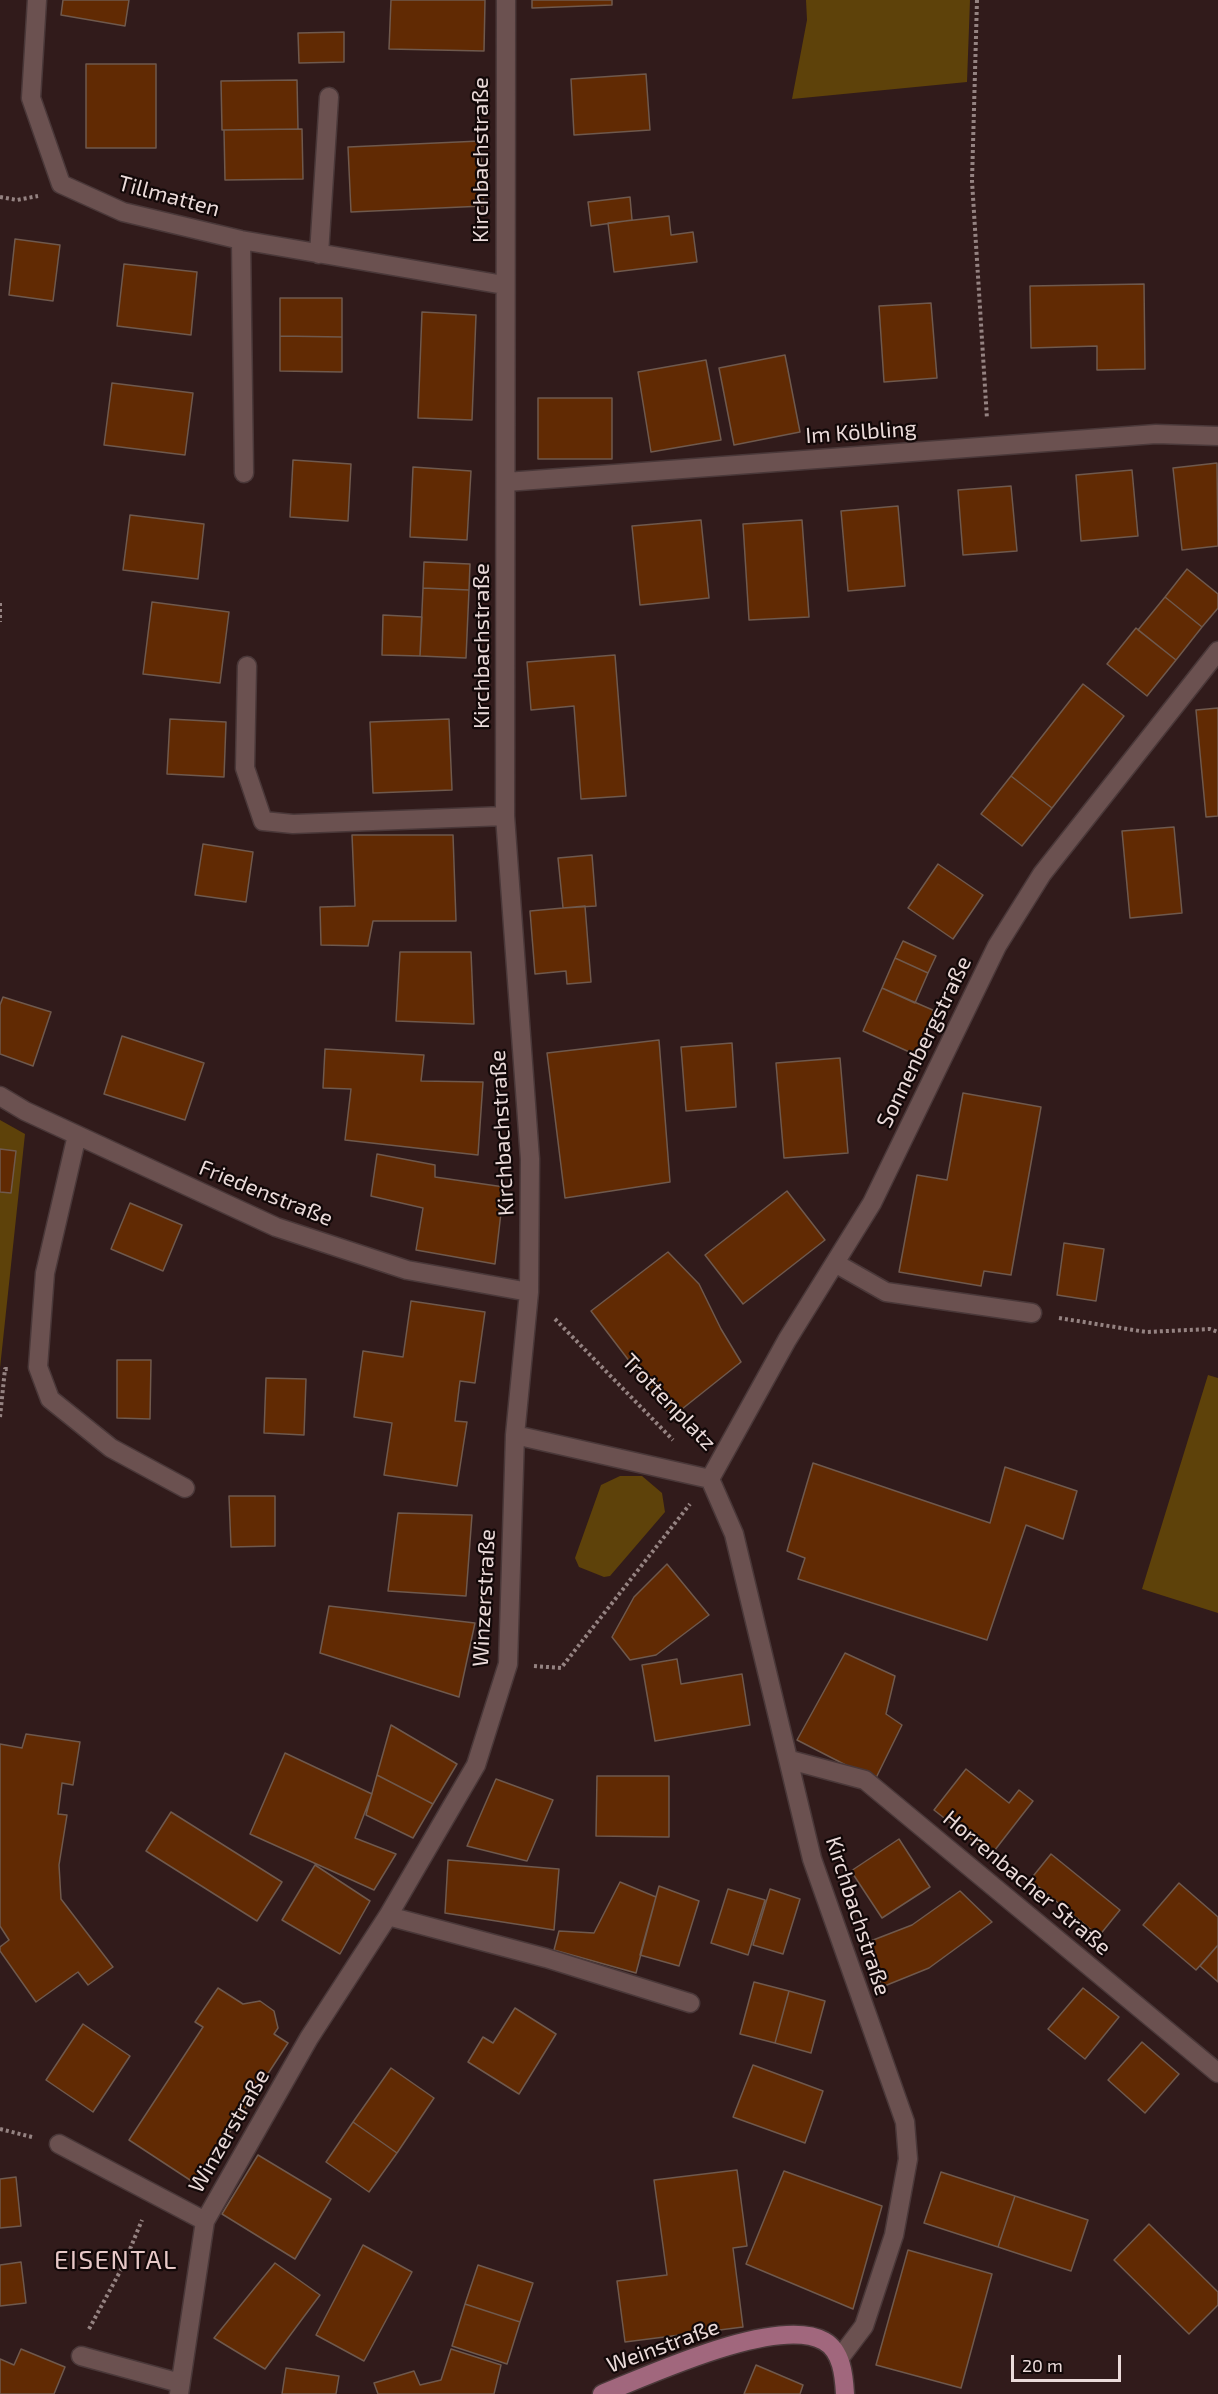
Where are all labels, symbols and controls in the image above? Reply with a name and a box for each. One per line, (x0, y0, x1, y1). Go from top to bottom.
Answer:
street label: Kirchbachstraße (468, 77, 494, 243)
street label: Tillmatten (115, 170, 223, 222)
street label: Im Kölbling (805, 415, 917, 449)
street label: Kirchbachstraße (469, 563, 495, 729)
street label: Sonnenbergstraße (871, 952, 977, 1132)
street label: Kirchbachstraße (484, 1050, 520, 1216)
street label: Friedenstraße (195, 1154, 337, 1232)
street label: Trottenplatz (616, 1348, 722, 1456)
street label: Winzerstraße (467, 1528, 501, 1668)
street label: Horrenbacher Straße (938, 1805, 1116, 1961)
street label: Kirchbachstraße (820, 1833, 896, 1999)
street label: Winzerstraße (183, 2065, 275, 2197)
district label: EISENTAL (54, 2244, 178, 2276)
street label: Weinstraße (603, 2313, 723, 2379)
scale bar (1014, 2343, 1124, 2381)
text: 20 m (1022, 2354, 1063, 2376)

